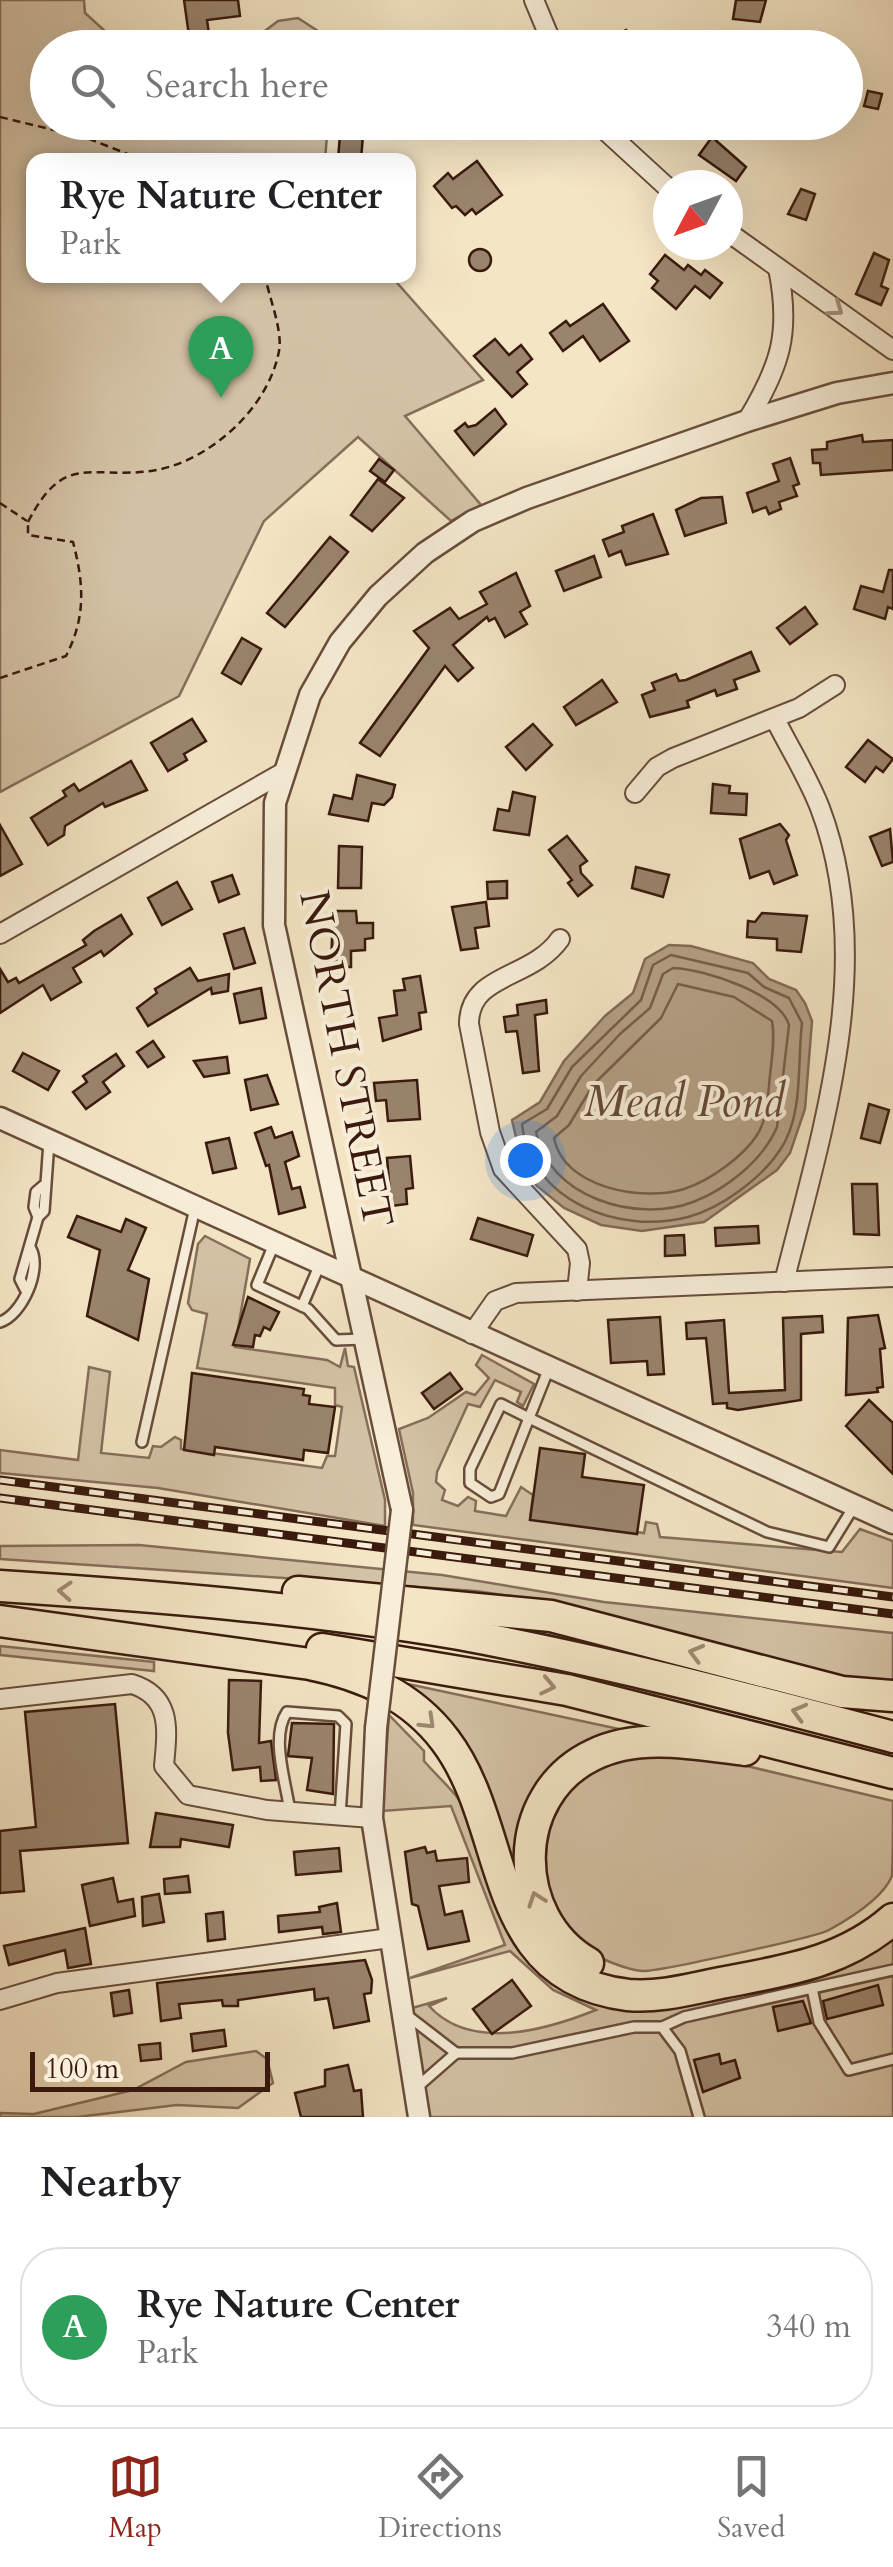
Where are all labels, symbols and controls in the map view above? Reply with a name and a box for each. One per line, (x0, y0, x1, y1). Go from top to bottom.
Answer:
search box (30, 30, 863, 140)
icon: search (65, 58, 120, 113)
text: Search here (145, 59, 329, 111)
popup (26, 153, 416, 283)
text: Rye Nature Center (60, 170, 382, 222)
north arrow (653, 170, 743, 260)
text: Park (60, 222, 121, 266)
one-way arrow (824, 297, 843, 315)
pin: A (188, 316, 254, 398)
street label: NORTH STREET (285, 886, 407, 1232)
water label: Mead Pond (584, 1071, 787, 1132)
your location (500, 1135, 551, 1186)
one-way arrow (57, 1580, 73, 1602)
one-way arrow (688, 1643, 705, 1664)
one-way arrow (539, 1675, 556, 1696)
one-way arrow (791, 1702, 808, 1723)
one-way arrow (417, 1710, 435, 1728)
one-way arrow (528, 1892, 548, 1909)
scale bar (30, 2047, 270, 2092)
text: 100 m (45, 2050, 119, 2088)
text: Nearby (40, 2154, 182, 2211)
text: Rye Nature Center (137, 2279, 460, 2331)
text: A (62, 2305, 87, 2349)
text: 340 m (766, 2305, 851, 2349)
text: Park (137, 2331, 199, 2375)
tab: Map (108, 2449, 163, 2547)
tab: Directions (378, 2449, 502, 2547)
tab: Saved (717, 2449, 785, 2547)

